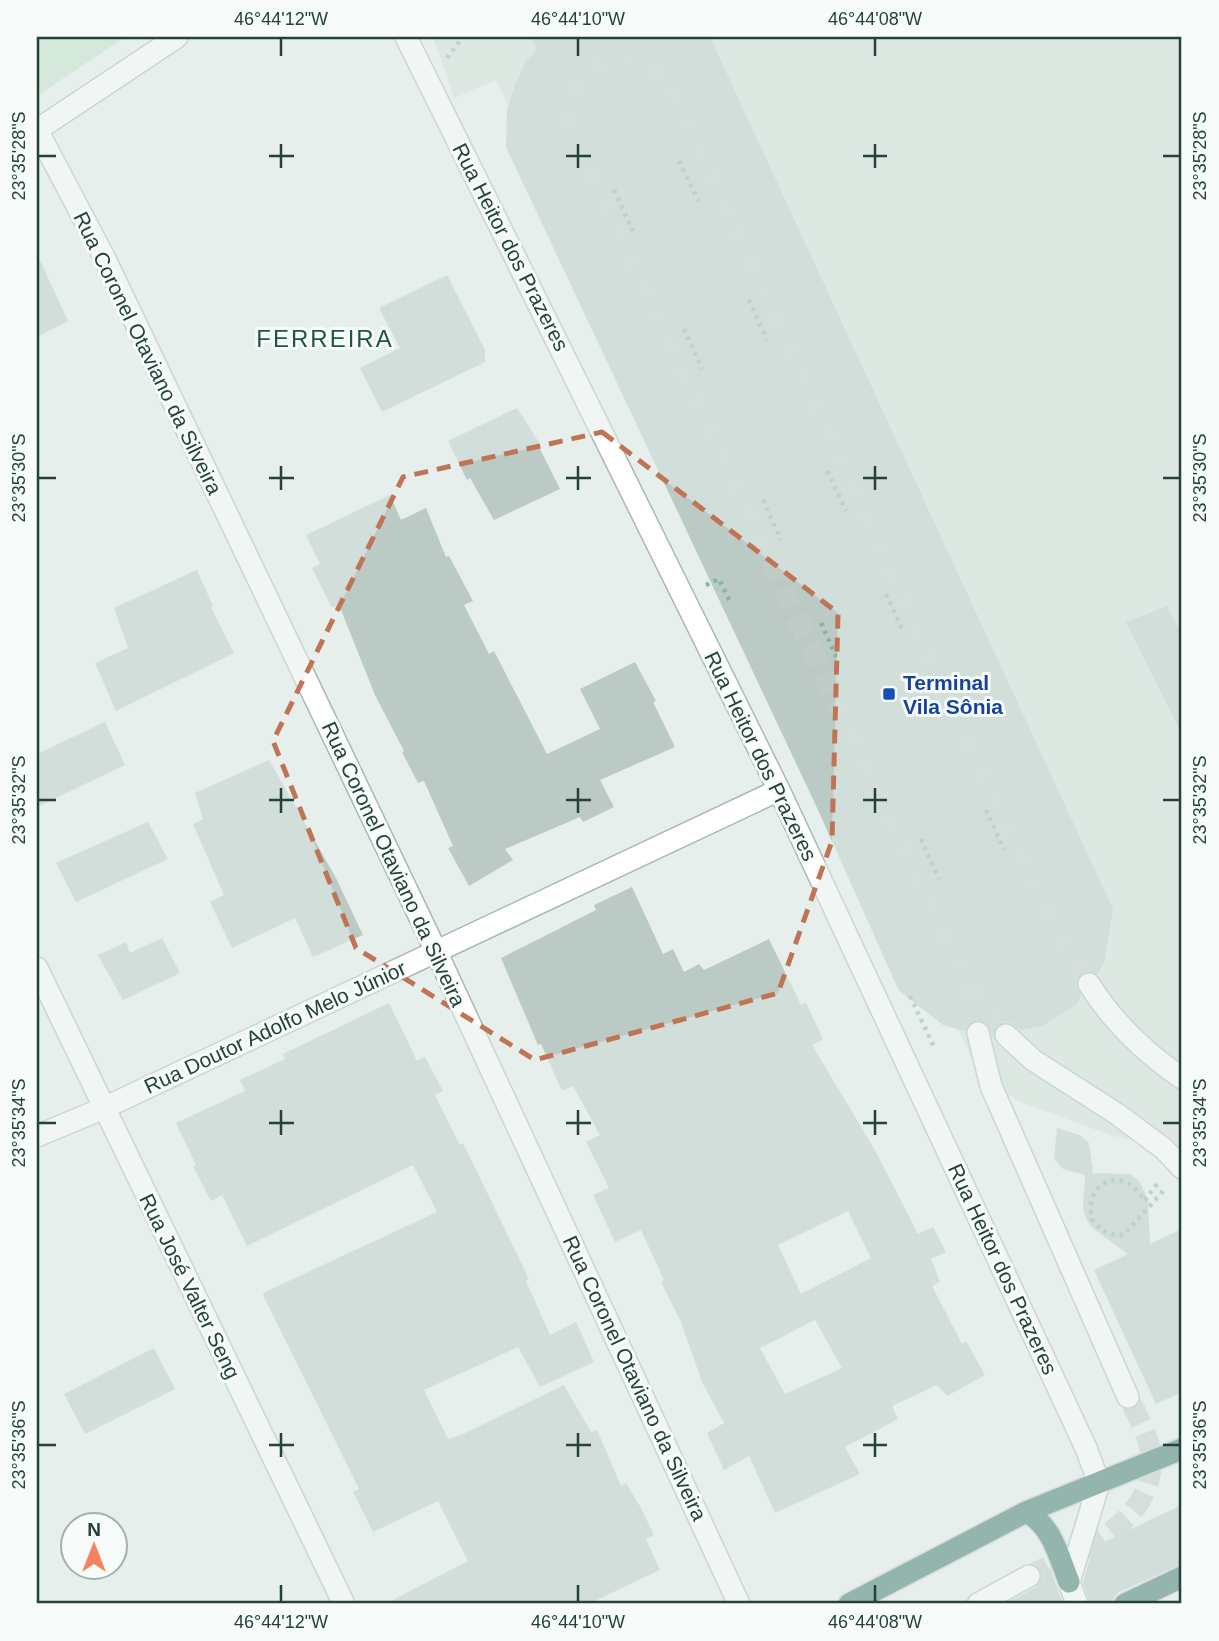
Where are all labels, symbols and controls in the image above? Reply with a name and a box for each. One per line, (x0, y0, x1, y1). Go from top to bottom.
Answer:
text: 46°44'12"W (234, 9, 328, 29)
text: 46°44'10"W (531, 9, 625, 29)
text: 46°44'08"W (828, 9, 922, 29)
text: 23°35'28"S (9, 111, 29, 201)
text: 23°35'28"S (1190, 111, 1210, 201)
street label: Rua Heitor dos Prazeres (449, 139, 573, 355)
street label: Rua Coronel Otaviano da Silveira (69, 208, 227, 498)
district label: FERREIRA (256, 325, 394, 352)
text: 23°35'30"S (9, 433, 29, 523)
text: 23°35'30"S (1190, 433, 1210, 523)
street label: Rua Heitor dos Prazeres (700, 648, 822, 864)
place label: Terminal Vila Sônia (903, 671, 1003, 718)
marker: Terminal Vila Sônia (881, 686, 897, 702)
street label: Rua Coronel Otaviano da Silveira (318, 718, 470, 1010)
text: 23°35'32"S (9, 755, 29, 845)
text: 23°35'32"S (1190, 755, 1210, 845)
street label: Rua Doutor Adolfo Melo Júnior (141, 956, 409, 1098)
text: 23°35'34"S (9, 1078, 29, 1168)
text: 23°35'34"S (1190, 1078, 1210, 1168)
street label: Rua Heitor dos Prazeres (944, 1160, 1062, 1378)
street label: Rua José Valter Seng (135, 1190, 245, 1382)
street label: Rua Coronel Otaviano da Silveira (559, 1232, 711, 1524)
text: 23°35'36"S (9, 1400, 29, 1490)
text: 23°35'36"S (1190, 1400, 1210, 1490)
north arrow (60, 1512, 130, 1582)
text: N (87, 1519, 101, 1540)
text: 46°44'12"W (234, 1612, 328, 1632)
text: 46°44'10"W (531, 1612, 625, 1632)
text: 46°44'08"W (828, 1612, 922, 1632)

